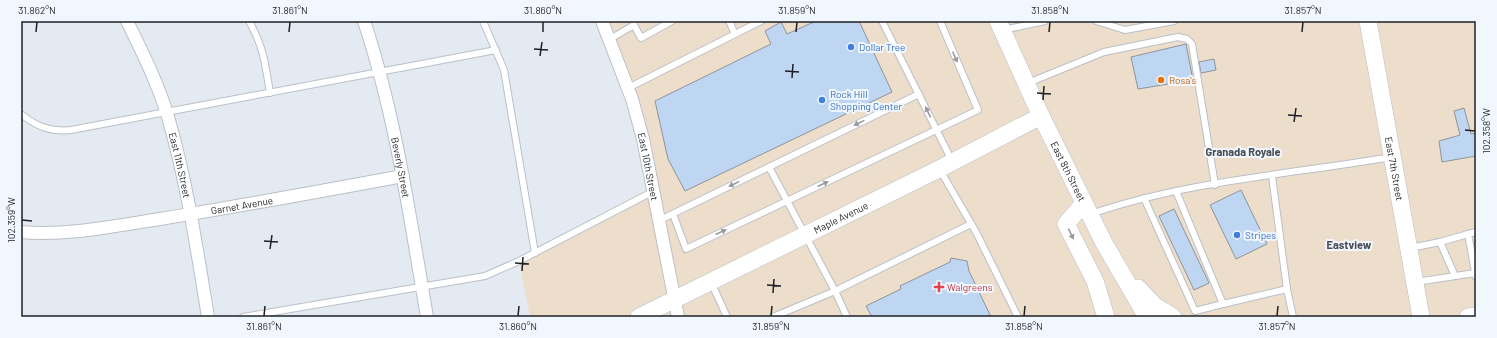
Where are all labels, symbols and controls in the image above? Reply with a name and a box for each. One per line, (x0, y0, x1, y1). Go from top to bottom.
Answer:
text: 31.862°N (18, 4, 56, 16)
text: 31.861°N (272, 4, 308, 16)
text: 31.860°N (524, 4, 562, 16)
text: 31.859°N (778, 4, 816, 16)
text: 31.858°N (1031, 4, 1069, 16)
text: 31.857°N (1284, 4, 1322, 16)
place label: Dollar Tree (859, 41, 905, 53)
marker: Dollar Tree (846, 42, 856, 52)
one-way arrow (952, 51, 958, 62)
place label: Rosa's (1169, 74, 1196, 86)
marker: Rosa's (1156, 75, 1166, 85)
place label: Rock Hill Shopping Center (830, 88, 903, 112)
marker: Rock Hill Shopping Center (817, 95, 827, 105)
one-way arrow (925, 106, 931, 118)
text: 102.358°W (1480, 108, 1492, 154)
one-way arrow (853, 120, 865, 126)
street label: East 11th Street (167, 131, 193, 199)
street label: East 10th Street (635, 131, 661, 202)
street label: Beverly Street (389, 136, 413, 199)
street label: East 7th Street (1383, 136, 1406, 202)
street label: East 8th Street (1049, 139, 1088, 203)
district label: Granada Royale (1206, 145, 1281, 158)
one-way arrow (728, 181, 739, 187)
one-way arrow (817, 181, 828, 187)
street label: Garnet Avenue (210, 194, 274, 217)
text: 102.359°W (5, 197, 17, 243)
street label: Maple Avenue (812, 199, 870, 236)
one-way arrow (1068, 228, 1074, 239)
one-way arrow (716, 229, 727, 235)
place label: Stripes (1245, 229, 1276, 241)
marker: Stripes (1232, 230, 1242, 240)
district label: Eastview (1327, 238, 1372, 251)
place label: Walgreens (947, 281, 993, 293)
marker: Walgreens (934, 282, 944, 292)
text: 31.861°N (246, 320, 282, 332)
text: 31.860°N (499, 320, 537, 332)
text: 31.859°N (752, 320, 790, 332)
text: 31.858°N (1005, 320, 1043, 332)
text: 31.857°N (1258, 320, 1296, 332)

